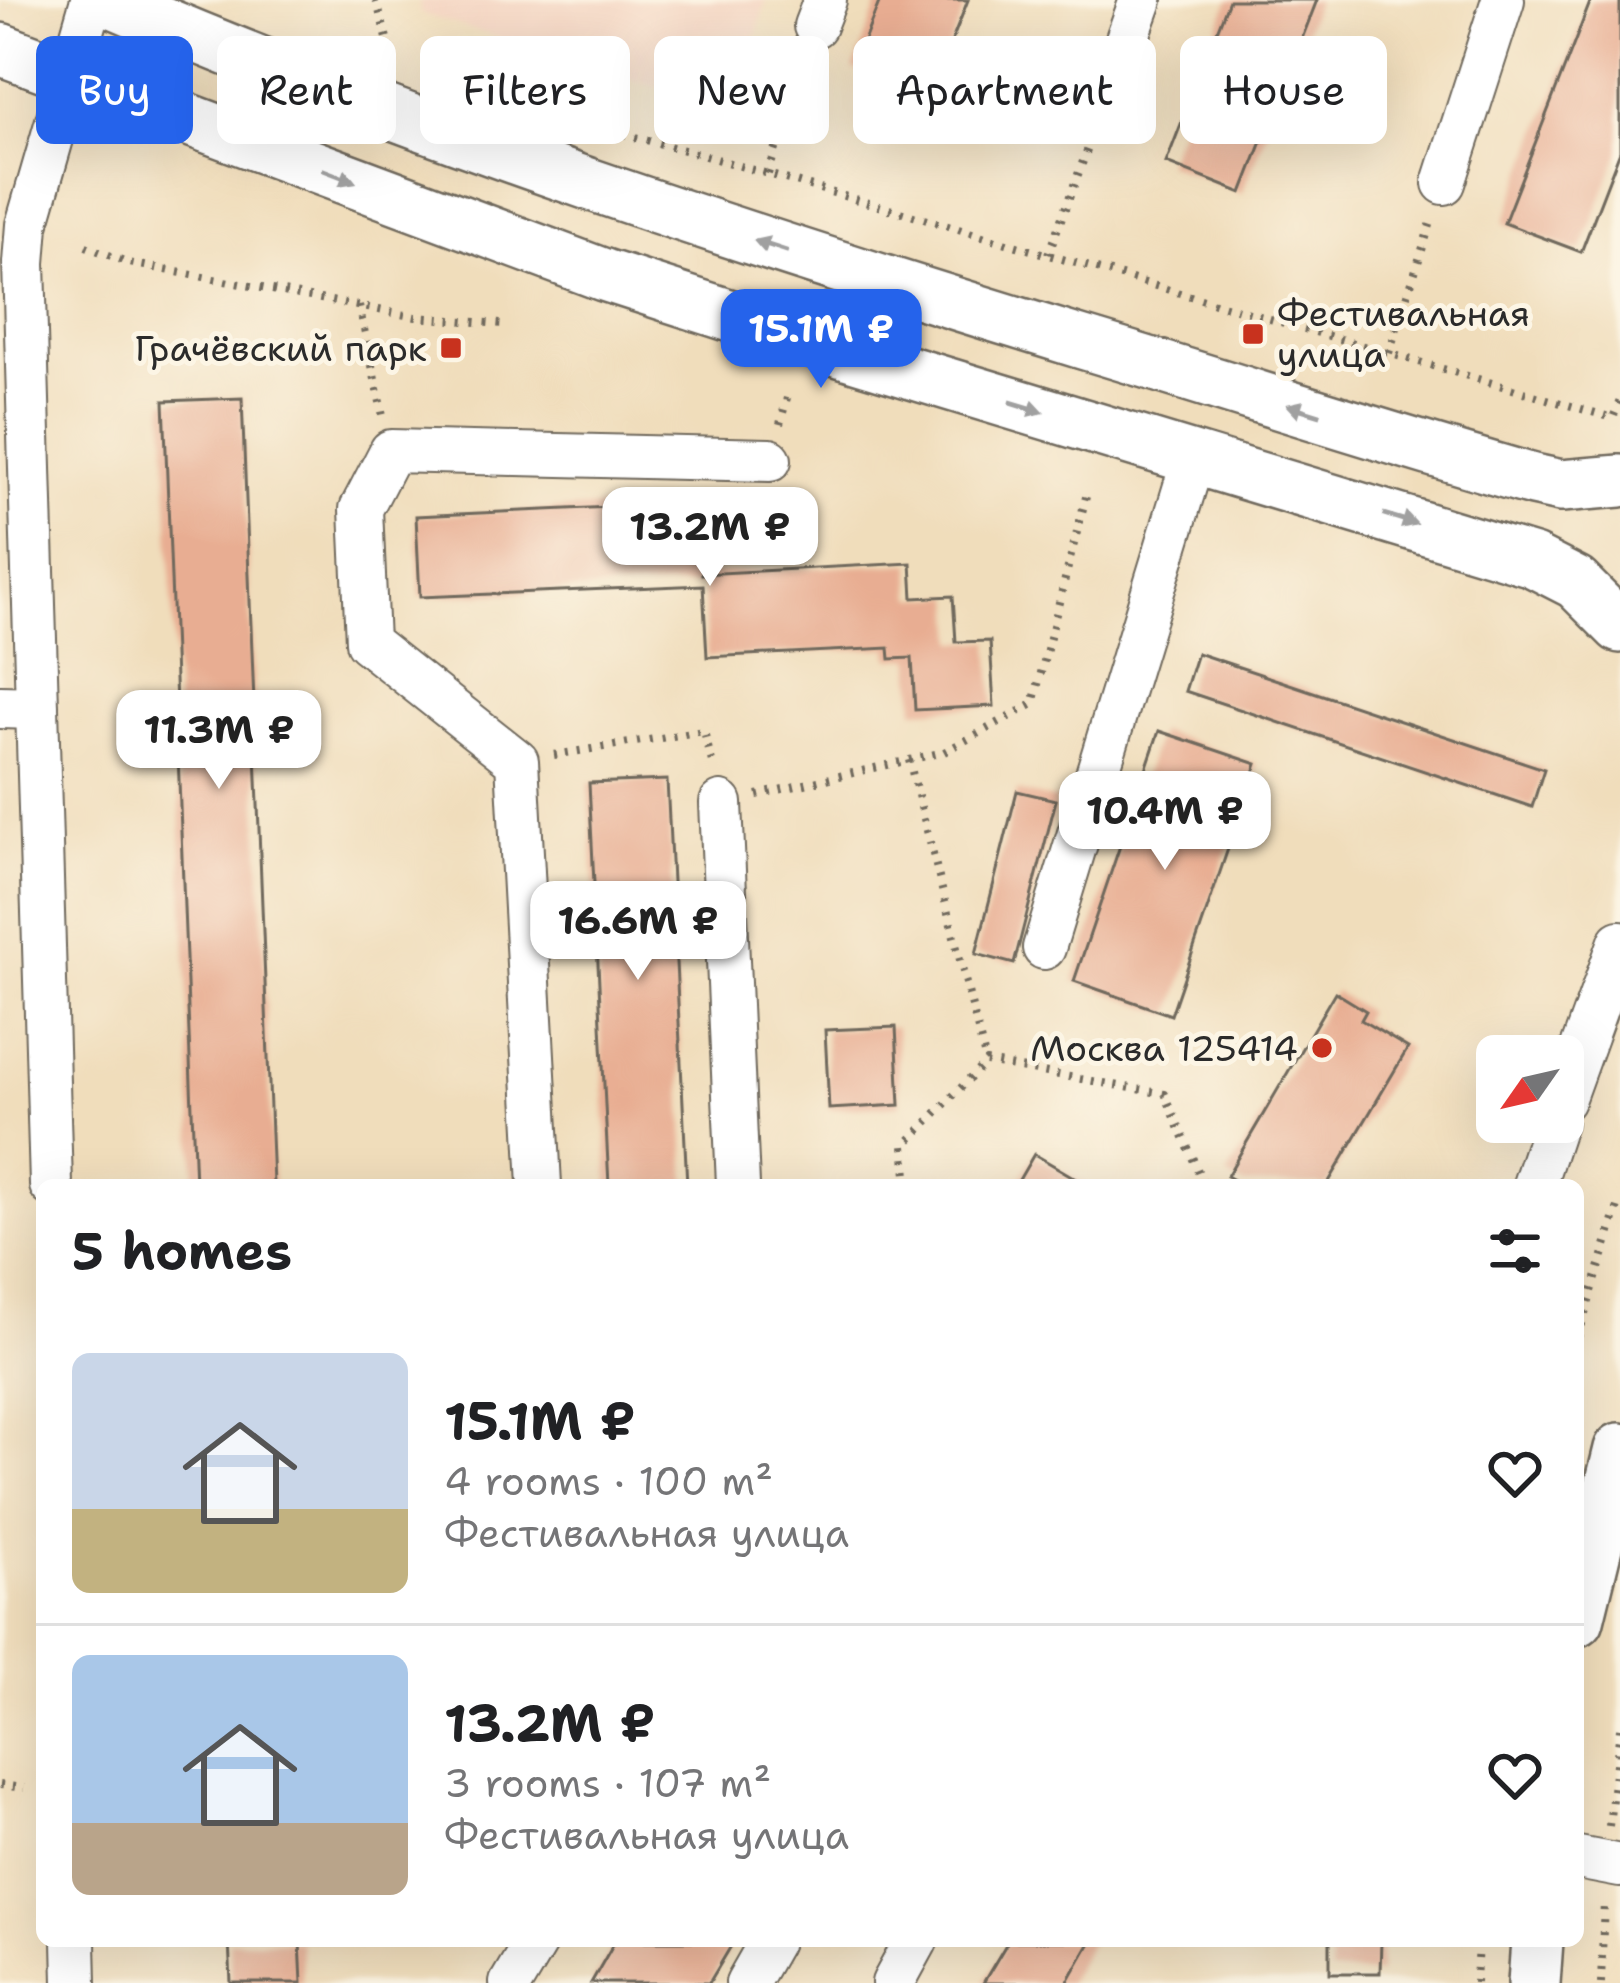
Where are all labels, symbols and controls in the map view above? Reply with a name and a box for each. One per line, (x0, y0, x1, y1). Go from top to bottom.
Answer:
chip: Buy (36, 36, 193, 144)
chip: Rent (217, 36, 396, 144)
chip: Filters (420, 36, 630, 144)
chip: New (654, 36, 829, 144)
chip: Apartment (853, 36, 1156, 144)
chip: House (1180, 36, 1387, 144)
one-way arrow (321, 168, 357, 187)
one-way arrow (752, 236, 789, 255)
pin: 15.1M ₽ (710, 289, 932, 391)
place label: Фестивальная улица (1277, 289, 1530, 379)
text: 15.1M ₽ (748, 302, 894, 354)
marker: Фестивальная улица (1240, 321, 1266, 347)
place label: Грачёвский парк (135, 324, 427, 373)
marker: Грачёвский парк (438, 335, 464, 361)
one-way arrow (1009, 399, 1046, 417)
one-way arrow (1285, 400, 1322, 418)
pin: 13.2M ₽ (599, 487, 821, 589)
text: 13.2M ₽ (629, 500, 791, 552)
one-way arrow (1383, 511, 1419, 529)
pin: 11.3M ₽ (108, 690, 330, 792)
text: 11.3M ₽ (143, 703, 295, 755)
pin: 10.4M ₽ (1054, 771, 1276, 873)
text: 10.4M ₽ (1086, 784, 1244, 836)
pin: 16.6M ₽ (527, 881, 749, 983)
text: 16.6M ₽ (557, 894, 719, 946)
place label: Москва 125414 (1030, 1024, 1298, 1073)
marker: Москва 125414 (1309, 1035, 1335, 1061)
north arrow (1476, 1035, 1584, 1143)
map controls (1476, 1035, 1584, 1143)
text: 5 homes (72, 1217, 292, 1285)
icon: filters (1482, 1218, 1548, 1284)
text: 15.1M ₽ (444, 1387, 636, 1455)
icon: home (168, 1401, 312, 1545)
icon: heart (1482, 1440, 1548, 1506)
text: 4 rooms · 100 m² (444, 1455, 773, 1507)
text: Фестивальная улица (444, 1507, 849, 1559)
text: 13.2M ₽ (444, 1689, 656, 1757)
icon: home (168, 1703, 312, 1847)
icon: heart (1482, 1742, 1548, 1808)
text: 3 rooms · 107 m² (444, 1757, 771, 1809)
text: Фестивальная улица (444, 1809, 849, 1861)

